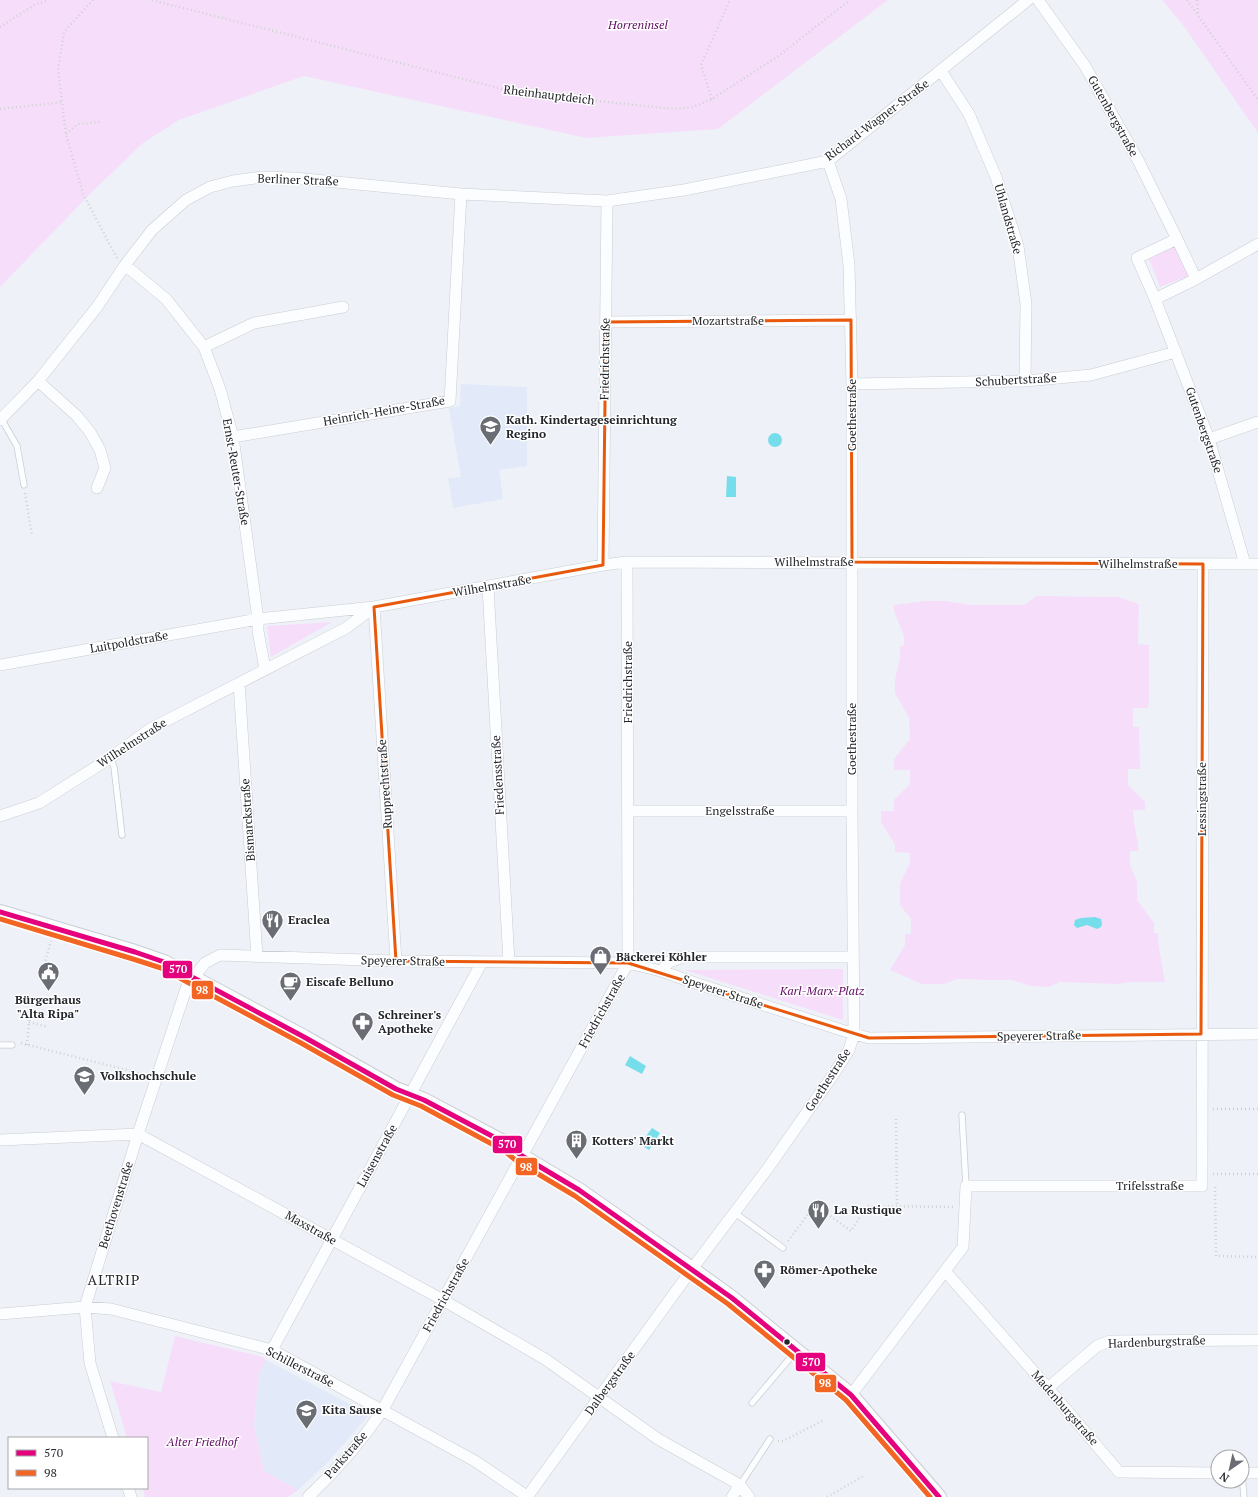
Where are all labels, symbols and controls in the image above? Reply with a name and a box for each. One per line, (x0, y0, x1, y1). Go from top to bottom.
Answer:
park label: Horreninsel (607, 17, 669, 32)
street label: Gutenbergstraße (1085, 73, 1142, 159)
street label: Richard-Wagner-Straße (822, 76, 932, 164)
street label: Rheinhauptdeich (503, 81, 595, 108)
street label: Berliner Straße (257, 171, 339, 188)
street label: Uhlandstraße (991, 182, 1026, 256)
street label: Mozartstraße (692, 313, 764, 328)
street label: Friedrichstraße (596, 318, 613, 400)
street label: Schubertstraße (975, 370, 1057, 389)
street label: Goethestraße (844, 379, 859, 451)
street label: Gutenbergstraße (1183, 385, 1226, 475)
street label: Heinrich-Heine-Straße (322, 392, 446, 429)
place label: Kath. Kindertageseinrichtung Regino (506, 412, 677, 441)
school or university icon: Kath. Kindertageseinrichtung Regino (478, 414, 504, 447)
street label: Ernst-Reuter-Straße (220, 417, 253, 527)
street label: Wilhelmstraße (774, 554, 854, 569)
street label: Wilhelmstraße (1098, 556, 1178, 571)
street label: Wilhelmstraße (451, 571, 532, 600)
street label: Luitpoldstraße (89, 627, 169, 656)
street label: Friedrichstraße (620, 641, 635, 723)
street label: Goethestraße (844, 703, 859, 775)
street label: Wilhelmstraße (94, 715, 169, 771)
street label: Friedensstraße (488, 735, 507, 815)
street label: Rupprechtstraße (374, 739, 395, 829)
street label: Lessingstraße (1194, 762, 1209, 836)
street label: Bismarckstraße (237, 778, 258, 862)
street label: Engelsstraße (705, 803, 775, 818)
restaurant icon: Eraclea (259, 907, 285, 940)
place label: Eraclea (288, 912, 330, 927)
shop icon: Bäckerei Köhler (588, 944, 614, 977)
place label: Bäckerei Köhler (616, 949, 708, 964)
street label: Speyerer Straße (361, 952, 445, 969)
public building icon: Bürgerhaus "Alta Ripa" (35, 960, 61, 993)
line badge: 570 (162, 960, 193, 979)
text: 570 (169, 962, 187, 976)
cafe icon: Eiscafe Belluno (278, 969, 304, 1002)
street label: Friedrichstraße (575, 971, 628, 1050)
street label: Speyerer Straße (681, 971, 766, 1012)
place label: Eiscafe Belluno (306, 974, 394, 989)
line badge: 98 (191, 980, 214, 1000)
text: 98 (196, 983, 208, 997)
park label: Karl-Marx-Platz (779, 983, 865, 998)
place label: Bürgerhaus "Alta Ripa" (15, 992, 82, 1021)
place label: Schreiner's Apotheke (378, 1007, 442, 1036)
pharmacy icon: Schreiner's Apotheke (350, 1009, 376, 1042)
street label: Speyerer Straße (997, 1027, 1081, 1044)
street label: Goethestraße (802, 1045, 854, 1114)
school or university icon: Volkshochschule (71, 1063, 97, 1096)
place label: Volkshochschule (100, 1068, 197, 1083)
street label: Luisenstraße (353, 1122, 400, 1190)
building icon: Kotters' Markt (563, 1128, 589, 1161)
place label: Kotters' Markt (592, 1133, 674, 1148)
line badge: 570 (492, 1135, 523, 1154)
text: 570 (498, 1137, 516, 1151)
line badge: 98 (515, 1157, 538, 1176)
street label: Beethovenstraße (95, 1159, 136, 1250)
text: 98 (520, 1160, 532, 1174)
street label: Trifelsstraße (1116, 1178, 1184, 1193)
restaurant icon: La Rustique (806, 1197, 832, 1230)
place label: La Rustique (834, 1202, 902, 1217)
street label: Maxstraße (283, 1207, 340, 1248)
street label: Friedrichstraße (419, 1255, 472, 1334)
pharmacy icon: Römer-Apotheke (752, 1257, 778, 1290)
place label: Römer-Apotheke (780, 1262, 878, 1277)
district label: ALTRIP (88, 1270, 140, 1289)
street label: Hardenburgstraße (1108, 1332, 1206, 1351)
unlabelled marker (782, 1337, 792, 1347)
street label: Schillerstraße (264, 1343, 337, 1390)
street label: Dalbergstraße (581, 1348, 638, 1418)
line badge: 570 (795, 1352, 826, 1372)
text: 570 (802, 1355, 820, 1369)
street label: Madenburgstraße (1029, 1367, 1102, 1448)
line badge: 98 (814, 1374, 837, 1393)
text: 98 (819, 1376, 831, 1390)
school or university icon: Kita Sause (293, 1397, 319, 1430)
place label: Kita Sause (322, 1402, 382, 1417)
street label: Parkstraße (321, 1428, 370, 1481)
park label: Alter Friedhof (166, 1434, 240, 1449)
legend (8, 1437, 148, 1489)
text: 570 (44, 1445, 63, 1460)
north arrow (1210, 1449, 1250, 1489)
text: 98 (44, 1465, 57, 1480)
text: N (1216, 1469, 1232, 1485)

